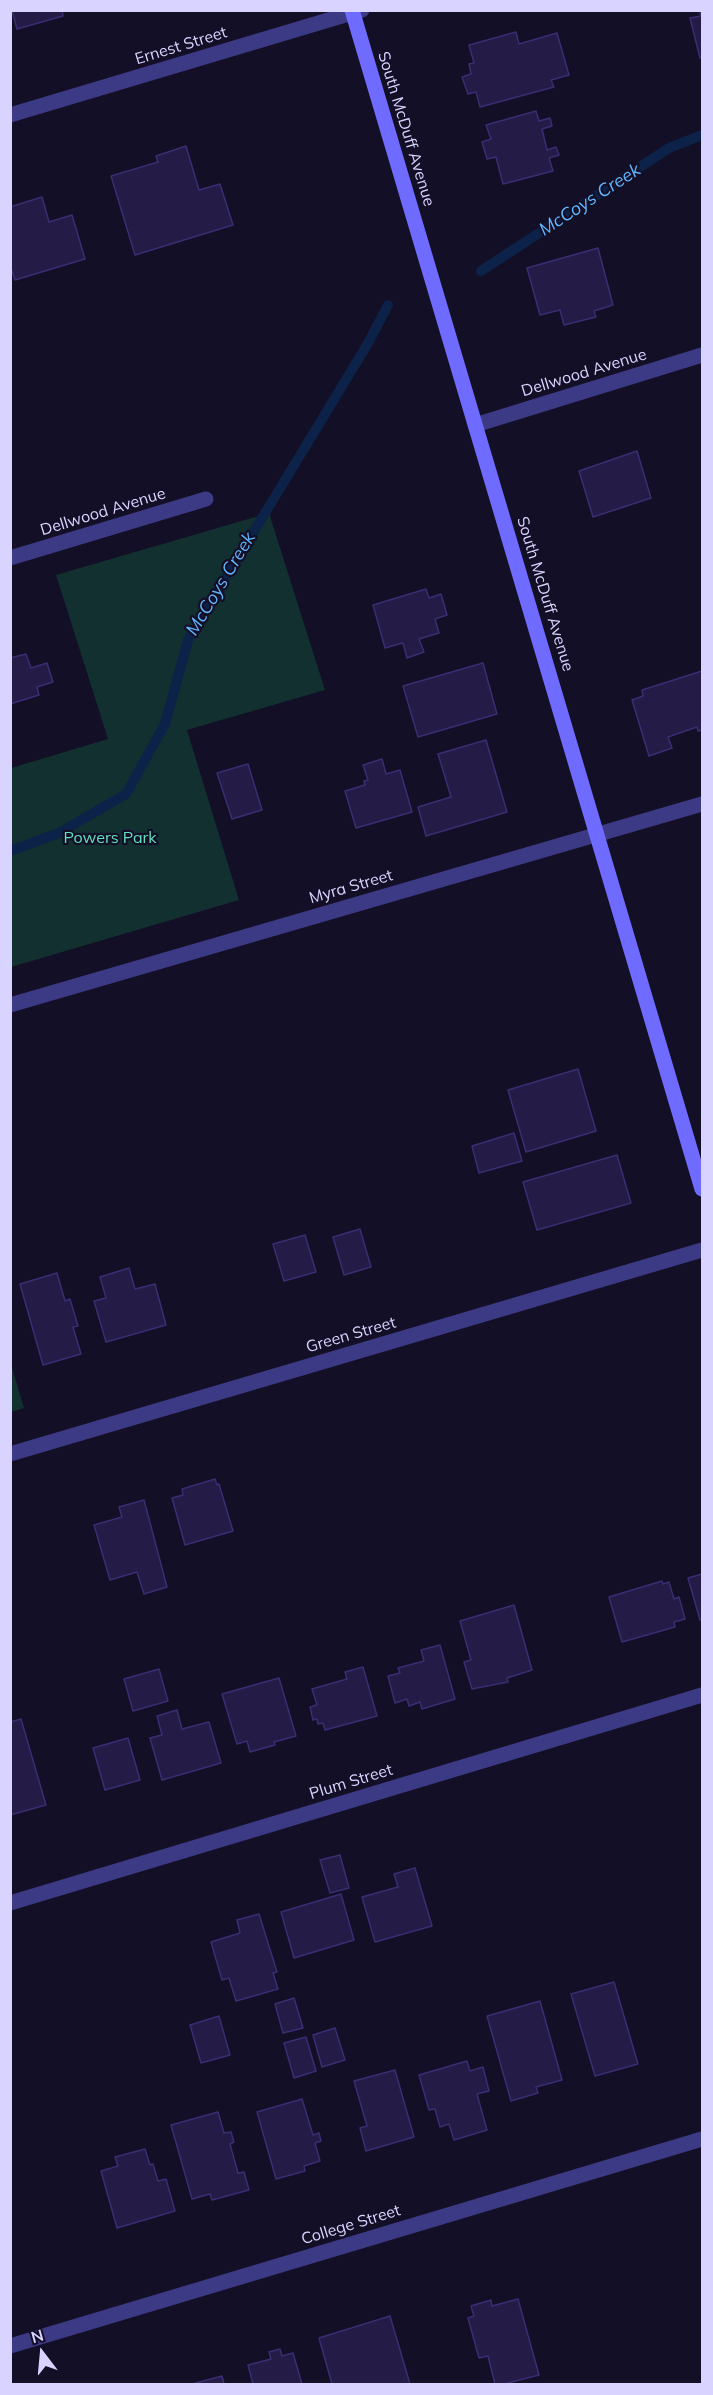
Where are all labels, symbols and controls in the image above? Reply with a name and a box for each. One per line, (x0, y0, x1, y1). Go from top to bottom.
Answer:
street label: Ernest Street (133, 23, 229, 69)
street label: South McDuff Avenue (373, 49, 439, 209)
water label: McCoys Creek (535, 159, 645, 241)
street label: Dellwood Avenue (519, 345, 649, 401)
street label: Dellwood Avenue (38, 484, 168, 540)
street label: South McDuff Avenue (512, 514, 578, 674)
water label: McCoys Creek (182, 528, 260, 640)
park label: Powers Park (63, 828, 157, 848)
street label: Myra Street (307, 866, 395, 908)
street label: Green Street (304, 1313, 398, 1357)
street label: Plum Street (307, 1760, 395, 1804)
street label: College Street (299, 2201, 403, 2249)
north arrow (12, 2323, 72, 2383)
text: N (28, 2324, 46, 2347)

